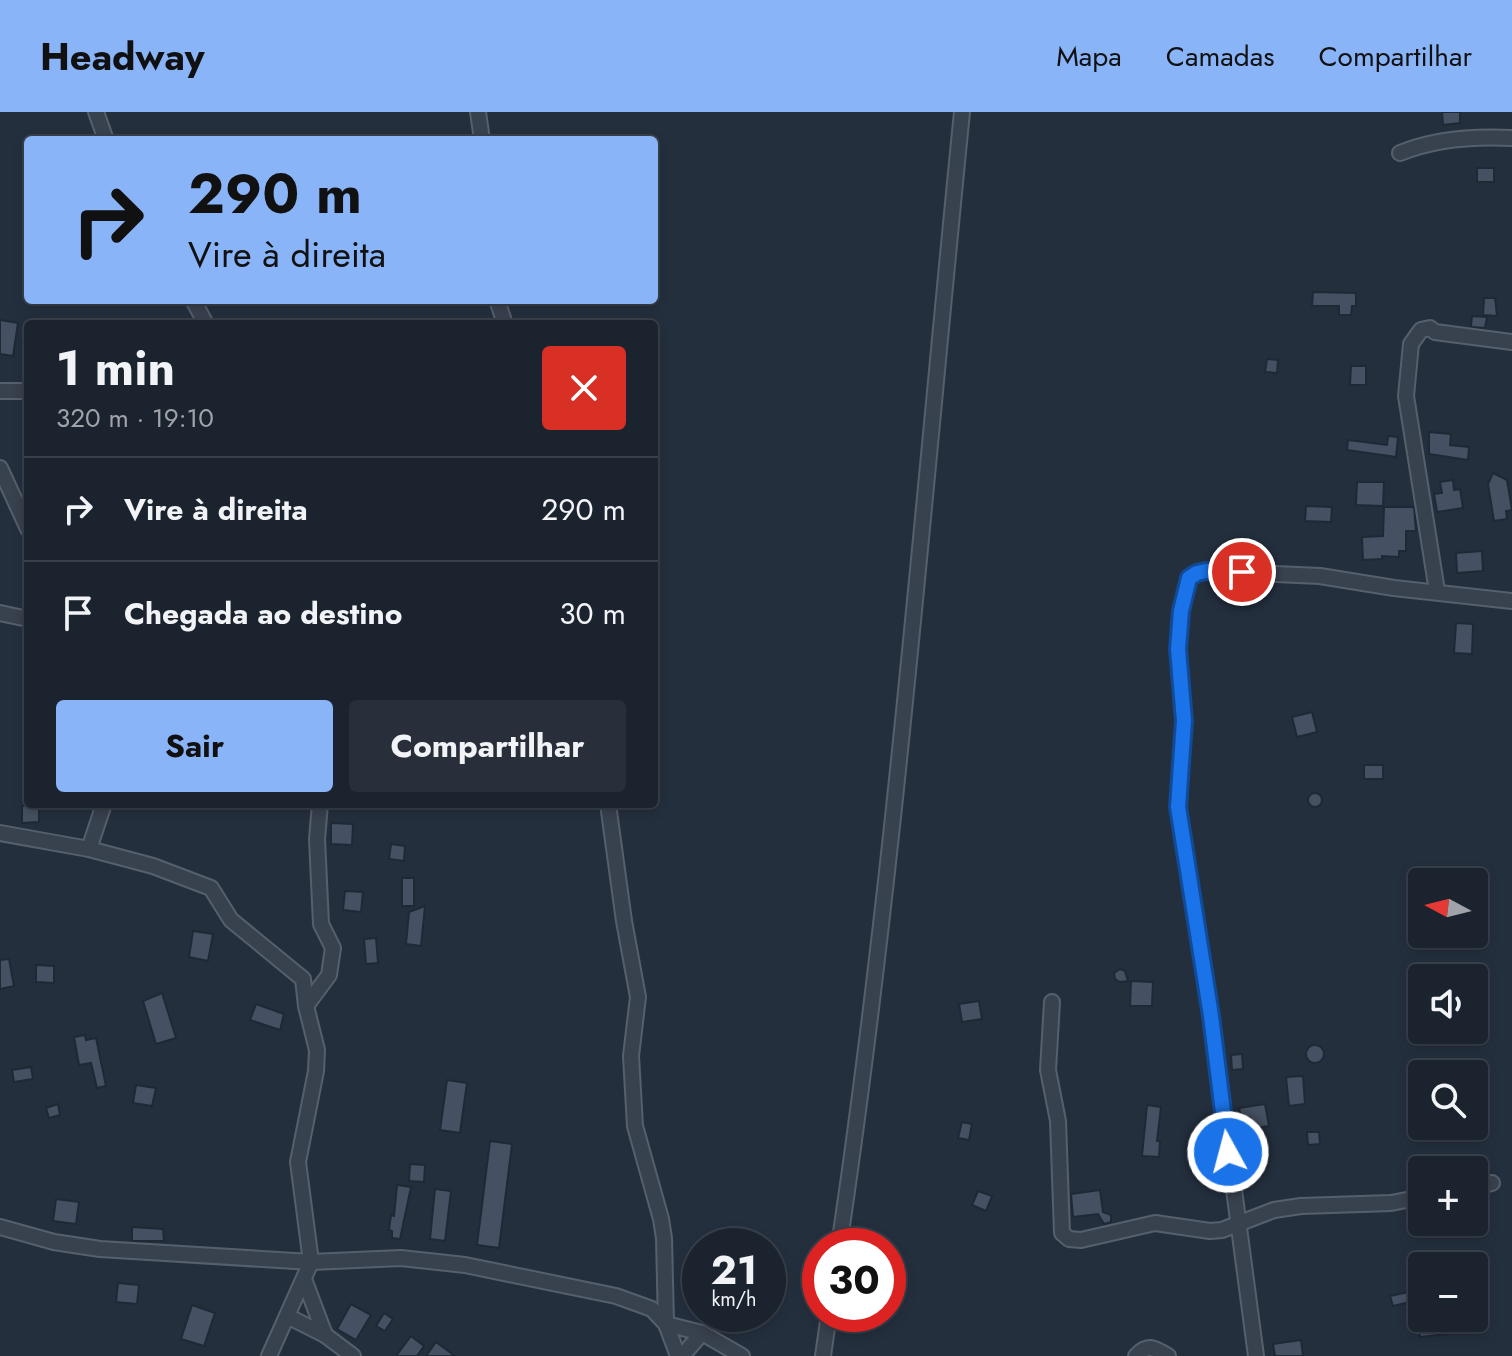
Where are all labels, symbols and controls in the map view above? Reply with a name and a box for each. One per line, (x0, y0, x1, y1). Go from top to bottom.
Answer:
text: Headway (40, 29, 205, 84)
text: Mapa (1056, 36, 1122, 77)
text: Camadas (1166, 36, 1274, 77)
text: Compartilhar (1318, 36, 1472, 77)
text: 290 m (188, 153, 362, 234)
icon: right (56, 168, 160, 272)
text: Vire à direita (188, 228, 386, 280)
text: 1 min (56, 334, 175, 403)
button: close (542, 346, 626, 430)
text: 320 m · 19:10 (56, 399, 214, 437)
icon: right (56, 487, 100, 531)
text: Vire à direita (124, 488, 308, 531)
text: 290 m (541, 488, 626, 531)
pin (1208, 538, 1276, 606)
icon: arrive (1220, 550, 1264, 594)
icon: arrive (56, 591, 100, 635)
text: Chegada ao destino (124, 592, 402, 635)
text: 30 m (559, 592, 626, 635)
button: Sair (56, 700, 333, 792)
button: Compartilhar (349, 700, 626, 792)
north arrow (1408, 868, 1488, 948)
map controls (1408, 868, 1488, 1332)
button: sound (1408, 964, 1488, 1044)
button: search (1408, 1060, 1488, 1140)
position arrow (1186, 1110, 1270, 1194)
button: + (1408, 1156, 1488, 1236)
speed limit sign: 30 (802, 1228, 906, 1332)
text: 21 (711, 1241, 757, 1299)
button: − (1408, 1252, 1488, 1332)
text: km/h (711, 1285, 757, 1314)

